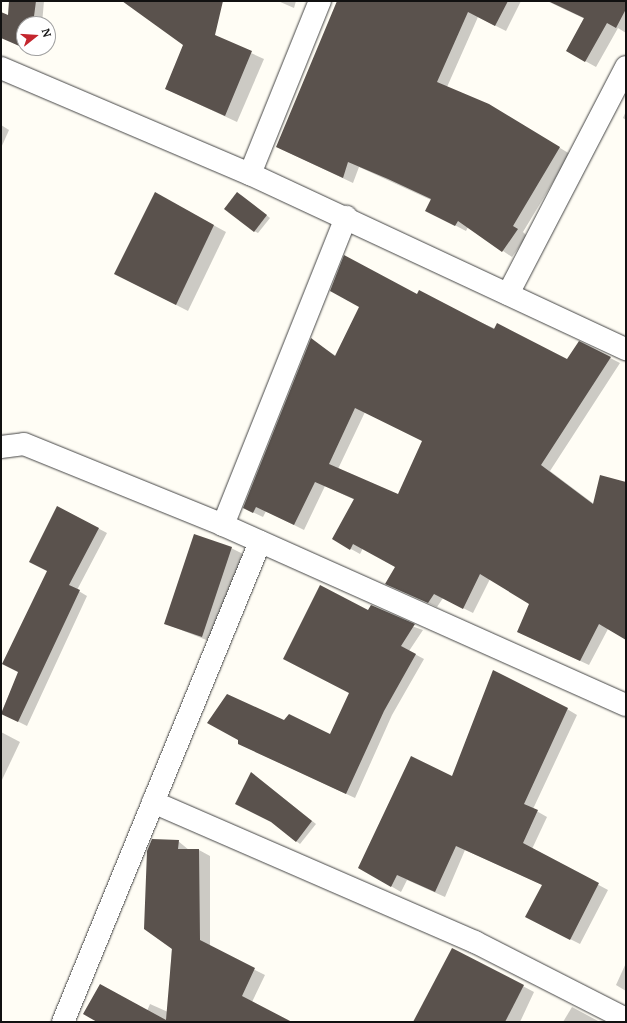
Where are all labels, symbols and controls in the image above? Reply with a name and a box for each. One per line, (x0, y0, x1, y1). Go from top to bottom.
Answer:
north arrow (16, 16, 56, 56)
text: N (39, 27, 54, 39)

